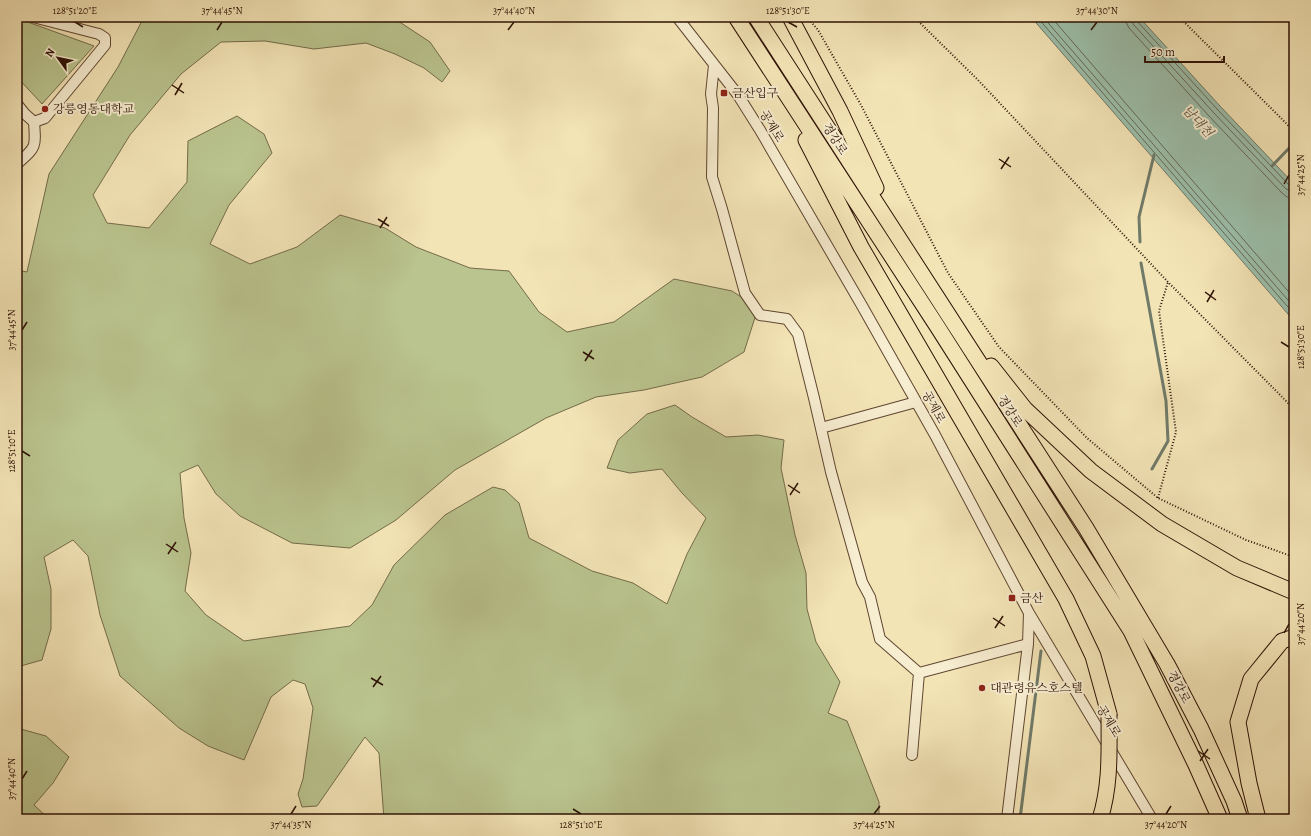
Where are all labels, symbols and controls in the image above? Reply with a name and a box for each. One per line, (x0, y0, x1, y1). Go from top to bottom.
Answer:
text: 128°51'20"E (53, 4, 97, 17)
text: 37°44'45"N (201, 4, 243, 17)
text: 37°44'40"N (493, 4, 535, 17)
text: 128°51'30"E (766, 4, 810, 17)
text: 37°44'30"N (1076, 4, 1118, 17)
north arrow (38, 38, 78, 78)
scale bar (1145, 38, 1224, 64)
text: 50 m (1151, 44, 1175, 60)
text: N (42, 45, 59, 60)
place label: 금산입구 (732, 85, 779, 101)
marker: 금산입구 (719, 88, 729, 98)
place label: 강릉영동대학교 (53, 101, 135, 117)
water label: 남대천 (1179, 101, 1218, 142)
marker: 강릉영동대학교 (40, 104, 50, 114)
street label: 공제로 (756, 107, 788, 145)
street label: 경강로 (819, 120, 851, 158)
text: 37°44'25"N (1294, 154, 1307, 196)
text: 37°44'45"N (5, 309, 18, 351)
text: 128°51'30"E (1294, 325, 1307, 369)
street label: 공제로 (919, 388, 950, 426)
street label: 경강로 (994, 392, 1026, 430)
text: 128°51'10"E (5, 429, 18, 473)
place label: 금산 (1020, 590, 1044, 606)
marker: 금산 (1007, 593, 1017, 603)
text: 37°44'20"N (1294, 603, 1307, 645)
street label: 경강로 (1164, 668, 1194, 706)
place label: 대관령유스호스텔 (990, 680, 1083, 696)
marker: 대관령유스호스텔 (977, 683, 987, 693)
street label: 공제로 (1093, 702, 1125, 740)
text: 37°44'40"N (5, 758, 18, 800)
text: 37°44'35"N (271, 818, 311, 831)
text: 128°51'10"E (559, 818, 603, 831)
text: 37°44'25"N (853, 818, 895, 831)
text: 37°44'20"N (1145, 818, 1187, 831)

